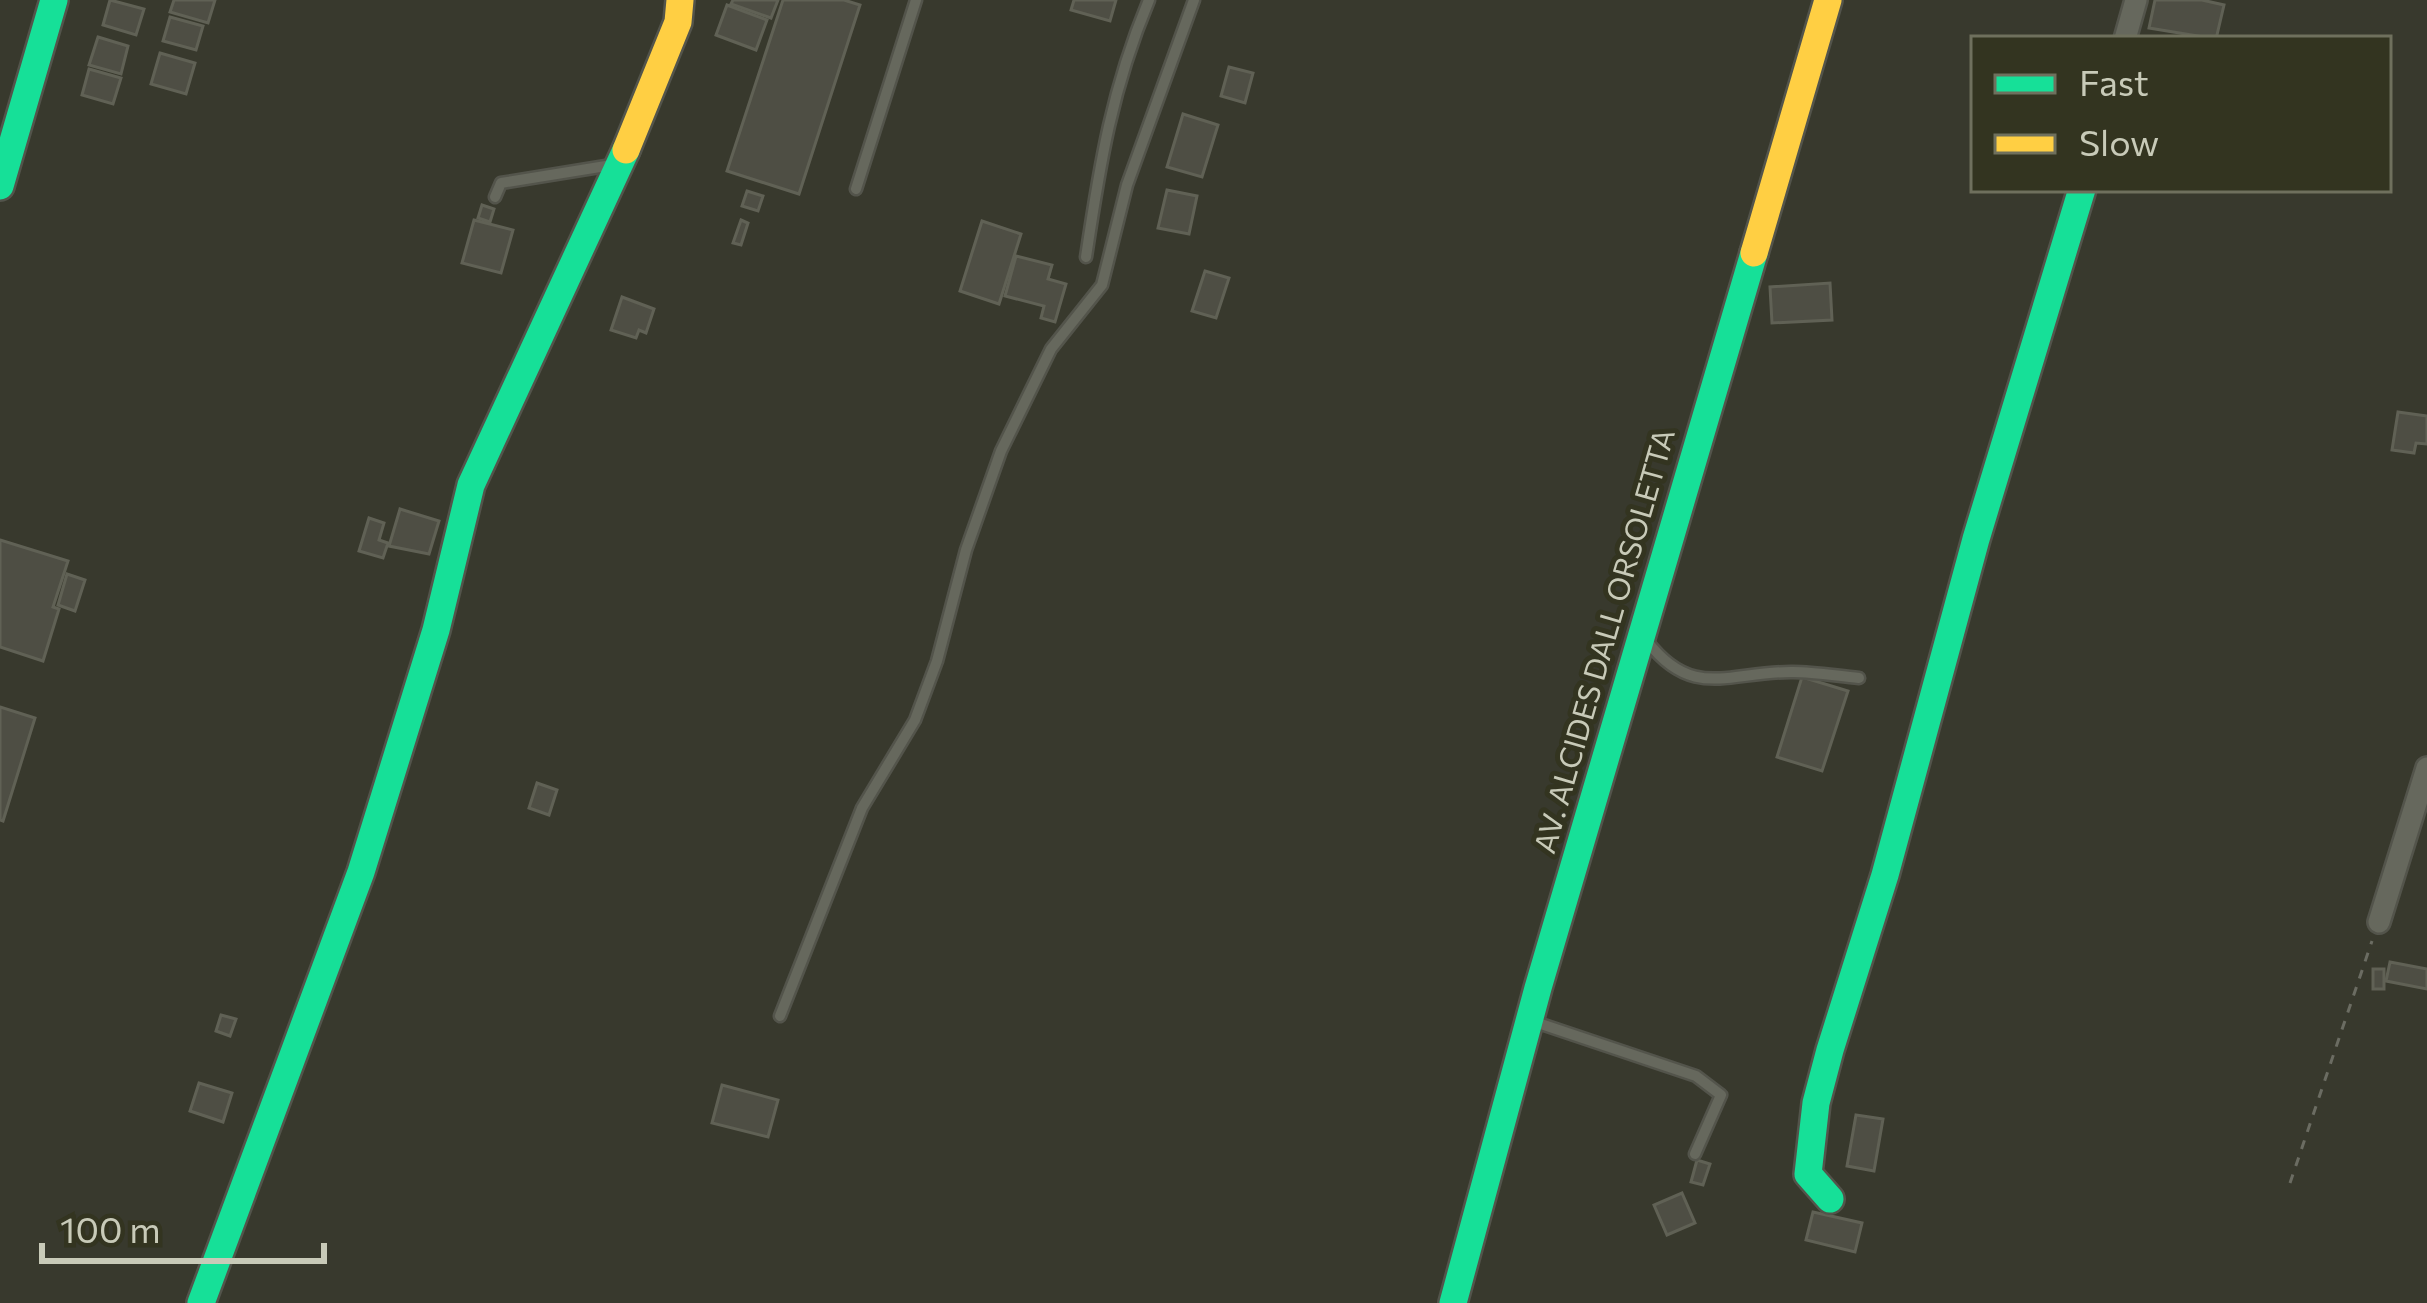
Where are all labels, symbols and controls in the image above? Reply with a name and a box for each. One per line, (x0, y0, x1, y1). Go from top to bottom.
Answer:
legend (1971, 36, 2391, 192)
text: Fast (2079, 59, 2149, 103)
text: Slow (2079, 119, 2159, 163)
street label: AV. ALCIDES DALL ORSOLETTA (1524, 424, 1681, 857)
scale bar (42, 1189, 324, 1263)
text: 100 m (60, 1206, 161, 1250)

